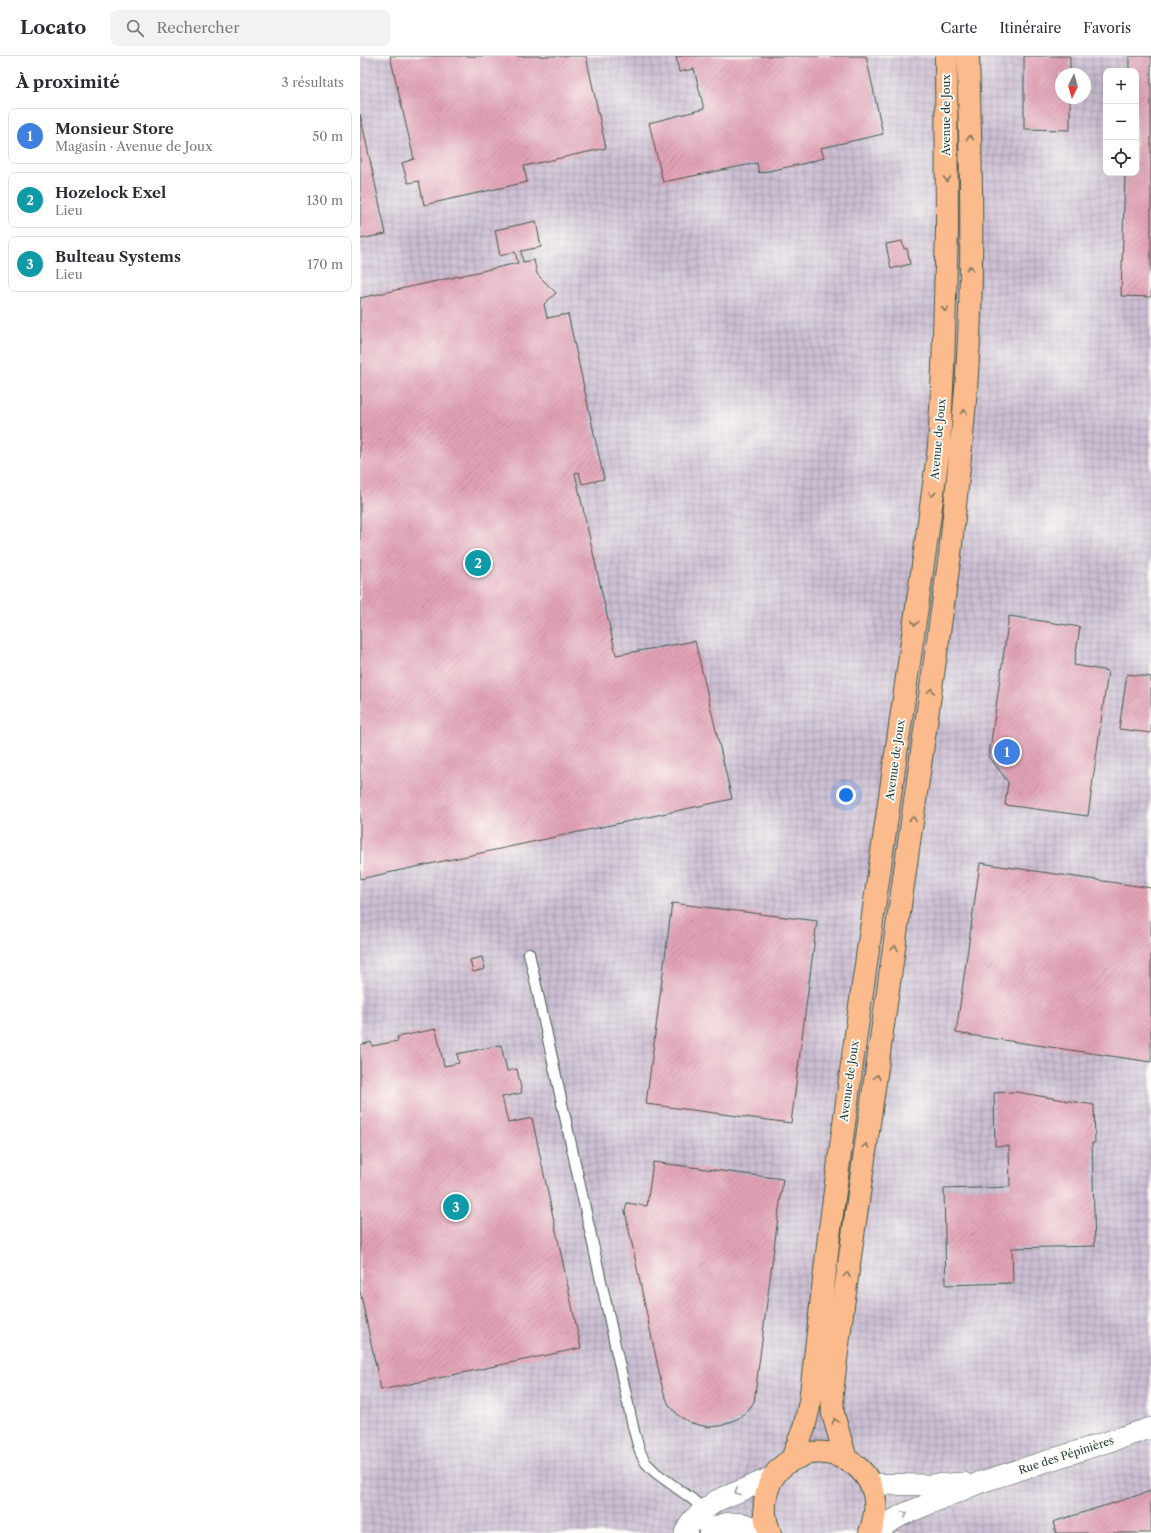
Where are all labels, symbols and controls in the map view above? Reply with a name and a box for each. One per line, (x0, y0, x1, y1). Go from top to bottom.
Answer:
search box (110, 10, 390, 46)
text: Locato (20, 16, 86, 39)
icon: search (124, 17, 146, 39)
text: Rechercher (156, 18, 239, 37)
text: Carte (941, 19, 977, 37)
text: Itinéraire (999, 19, 1061, 37)
text: Favoris (1083, 19, 1131, 37)
north arrow (1055, 68, 1091, 104)
map controls (1103, 68, 1139, 176)
button: + (1103, 68, 1139, 104)
text: À proximité (16, 72, 120, 92)
text: 3 résultats (282, 74, 344, 90)
street label: Avenue de Joux (939, 74, 953, 157)
button: − (1103, 104, 1139, 140)
text: Monsieur Store (55, 119, 174, 138)
text: 1 (27, 128, 33, 144)
text: 50 m (312, 128, 343, 144)
one-way arrow (966, 135, 974, 141)
text: Magasin · Avenue de Joux (55, 138, 213, 154)
button: locate (1103, 140, 1139, 176)
one-way arrow (943, 176, 951, 182)
text: Hozelock Exel (55, 183, 166, 202)
text: 2 (26, 192, 34, 208)
text: 130 m (307, 192, 343, 208)
text: Lieu (55, 202, 83, 218)
text: Bulteau Systems (55, 247, 181, 266)
text: 3 (26, 256, 34, 272)
text: 170 m (307, 256, 343, 272)
one-way arrow (966, 265, 974, 271)
text: Lieu (55, 266, 83, 282)
one-way arrow (940, 306, 949, 312)
street label: Avenue de Joux (927, 397, 949, 481)
one-way arrow (959, 409, 968, 415)
one-way arrow (928, 491, 937, 497)
pin: 2 (465, 548, 491, 578)
one-way arrow (911, 620, 920, 626)
one-way arrow (926, 688, 935, 694)
street label: Avenue de Joux (882, 718, 908, 802)
pin: 1 (994, 737, 1020, 767)
your location (836, 785, 856, 805)
one-way arrow (908, 816, 917, 822)
one-way arrow (890, 945, 899, 951)
street label: Avenue de Joux (836, 1039, 862, 1123)
one-way arrow (872, 1074, 881, 1080)
one-way arrow (862, 1143, 870, 1149)
pin: 3 (443, 1192, 469, 1222)
one-way arrow (842, 1272, 851, 1278)
one-way arrow (831, 1418, 840, 1425)
street label: Rue des Pépinières (1016, 1433, 1116, 1477)
one-way arrow (734, 1487, 741, 1495)
one-way arrow (900, 1511, 908, 1519)

